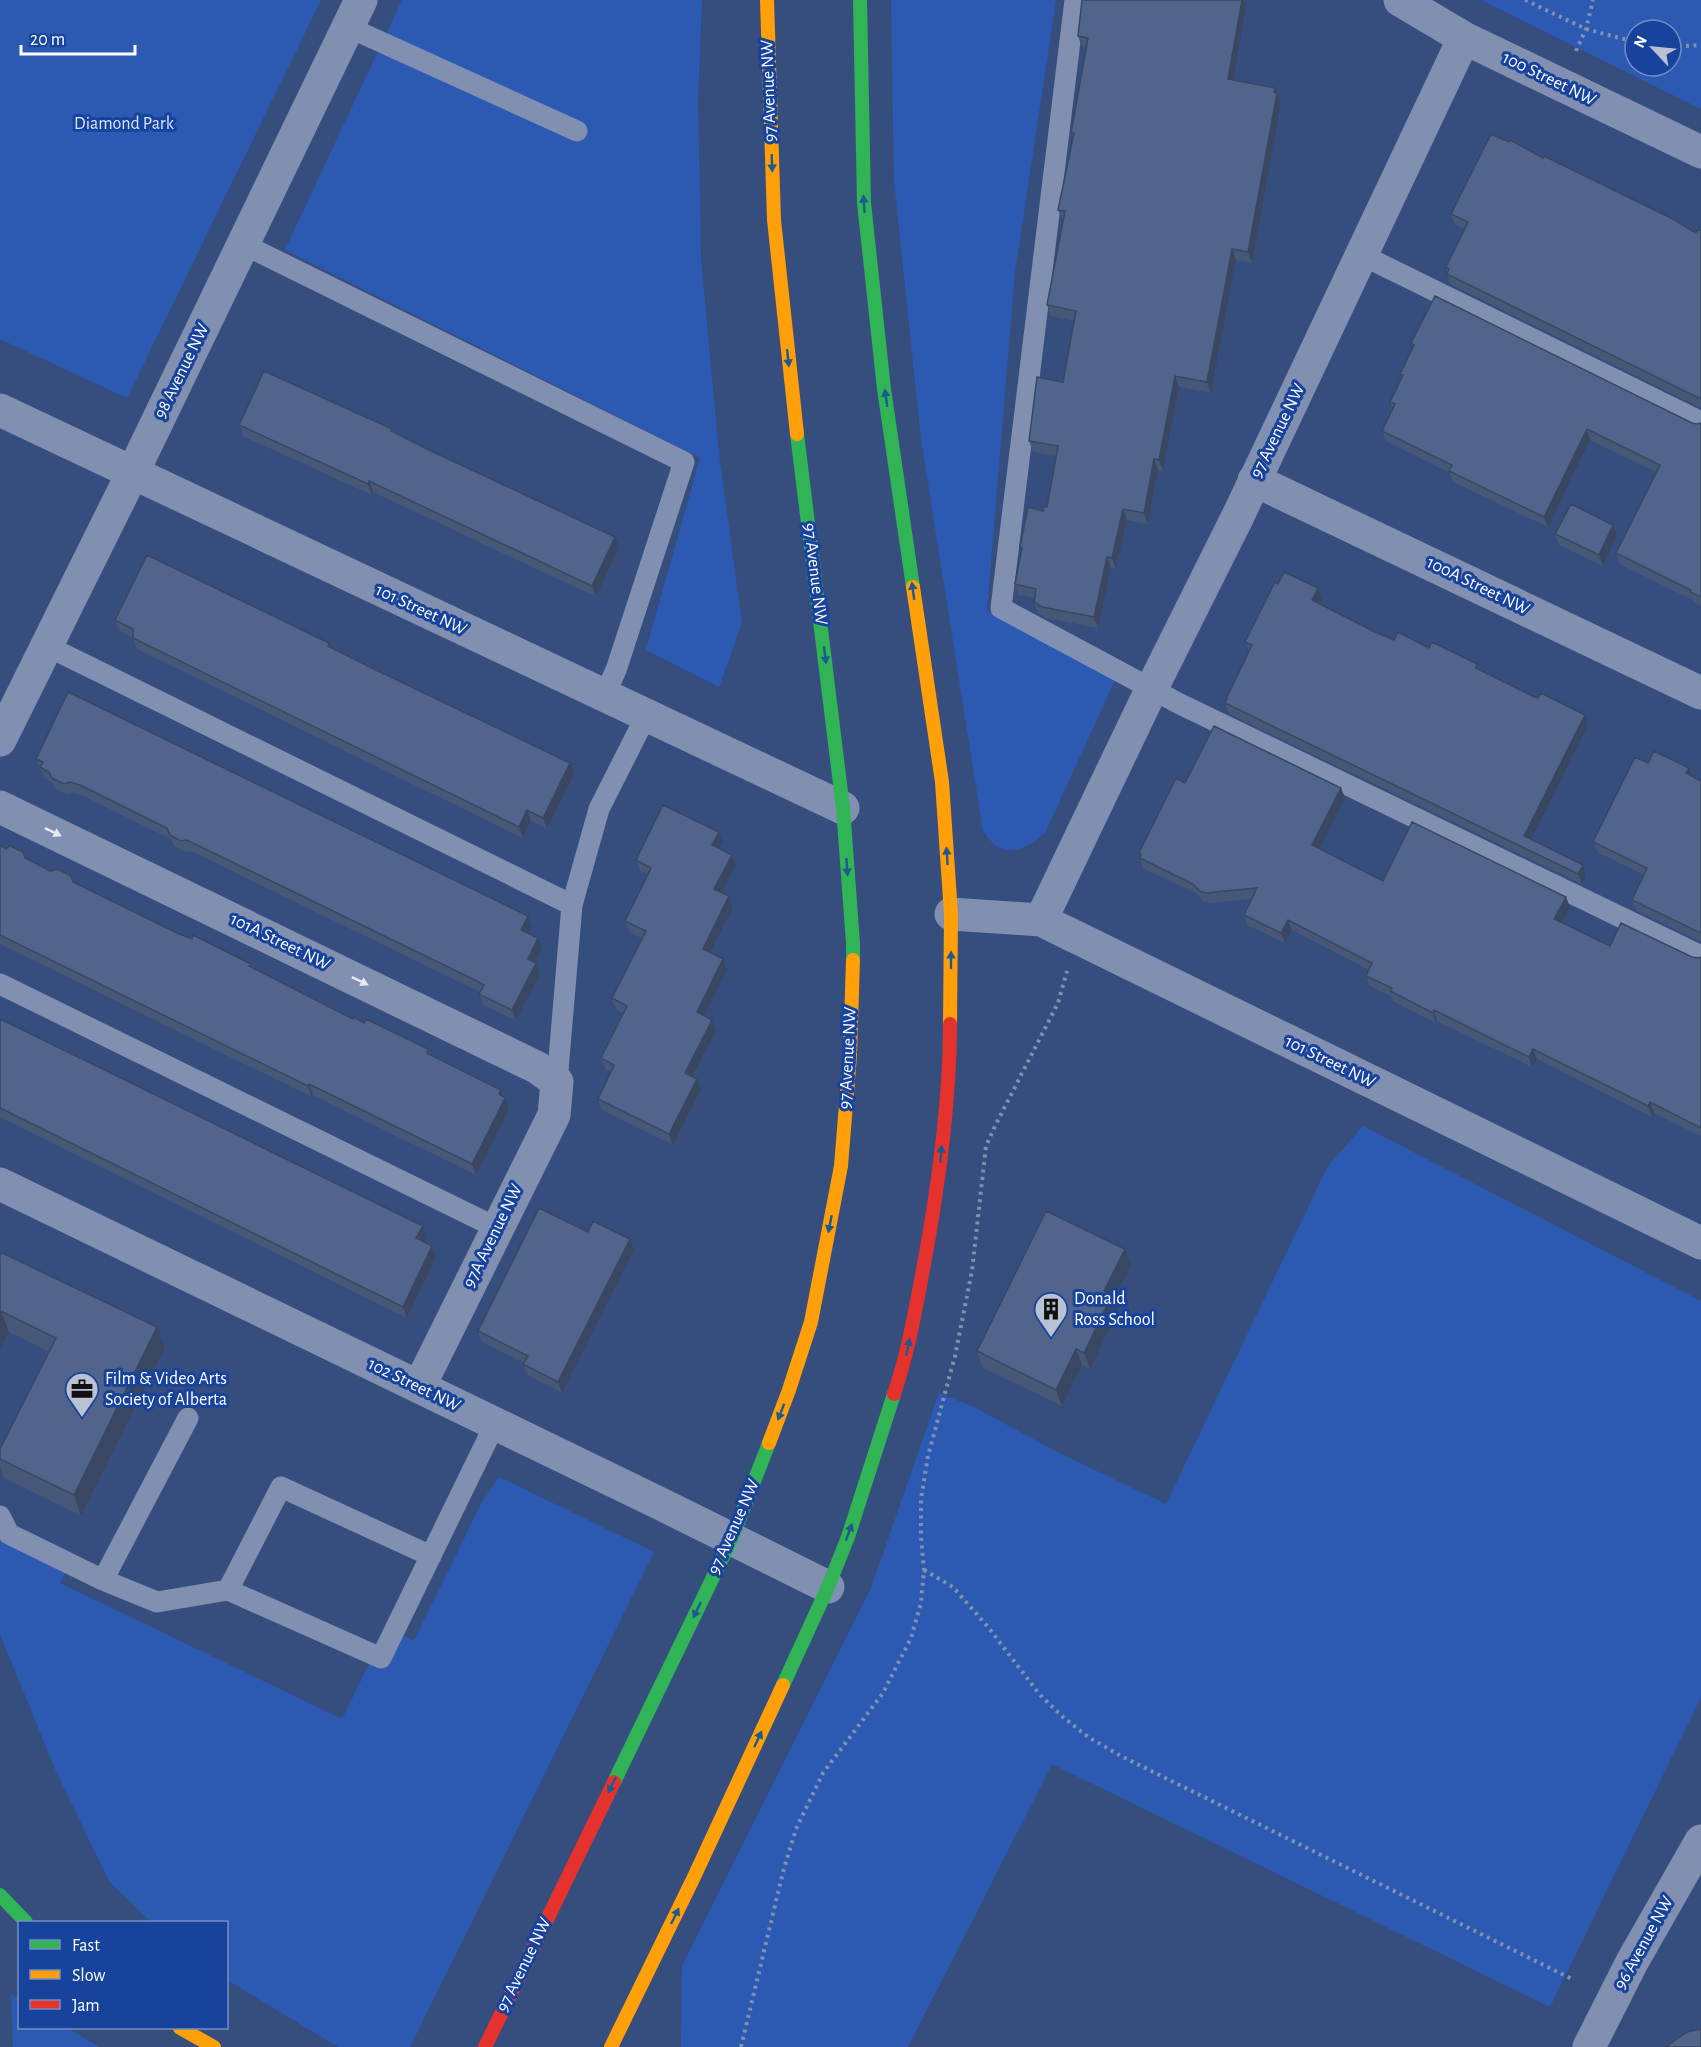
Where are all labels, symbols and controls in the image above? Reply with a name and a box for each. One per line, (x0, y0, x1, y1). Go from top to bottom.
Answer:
scale bar (21, 18, 135, 56)
north arrow (1623, 18, 1683, 78)
text: 20 m (30, 31, 65, 49)
text: N (1631, 33, 1650, 50)
street label: 97 Avenue NW (758, 39, 780, 143)
street label: 100 Street NW (1499, 49, 1599, 109)
park label: Diamond Park (74, 115, 175, 133)
one-way arrow (767, 154, 776, 173)
one-way arrow (859, 195, 869, 214)
street label: 98 Avenue NW (151, 321, 213, 421)
one-way arrow (783, 348, 793, 367)
street label: 97 Avenue NW (1247, 381, 1309, 481)
one-way arrow (881, 389, 890, 408)
street label: 97 Avenue NW (800, 522, 830, 626)
street label: 100A Street NW (1424, 553, 1532, 619)
street label: 101 Street NW (373, 581, 469, 639)
one-way arrow (909, 582, 918, 601)
one-way arrow (820, 646, 830, 665)
one-way arrow (44, 827, 61, 837)
one-way arrow (942, 847, 952, 866)
one-way arrow (843, 857, 852, 876)
street label: 101A Street NW (227, 910, 333, 974)
one-way arrow (946, 950, 956, 969)
one-way arrow (352, 977, 369, 986)
street label: 97 Avenue NW (836, 1006, 860, 1110)
street label: 101 Street NW (1282, 1032, 1378, 1092)
one-way arrow (936, 1145, 946, 1164)
street label: 97A Avenue NW (460, 1181, 526, 1291)
one-way arrow (825, 1215, 834, 1234)
place label: Donald Ross School (1074, 1290, 1155, 1329)
building icon: Donald Ross School (1033, 1291, 1069, 1338)
one-way arrow (904, 1337, 913, 1356)
street label: 102 Street NW (365, 1355, 463, 1415)
place label: Film & Video Arts Society of Alberta (105, 1370, 227, 1409)
office icon: Film & Video Arts Society of Alberta (64, 1371, 100, 1418)
one-way arrow (776, 1403, 785, 1421)
street label: 97 Avenue NW (705, 1477, 763, 1577)
one-way arrow (845, 1523, 855, 1541)
one-way arrow (692, 1601, 702, 1618)
one-way arrow (753, 1730, 763, 1748)
one-way arrow (607, 1776, 616, 1793)
street label: 96 Avenue NW (1611, 1893, 1677, 1993)
one-way arrow (671, 1907, 680, 1924)
street label: 97 Avenue NW (493, 1915, 555, 2015)
legend (18, 1921, 228, 2029)
text: Fast (72, 1937, 100, 1955)
text: Slow (72, 1967, 105, 1985)
text: Jam (72, 1997, 100, 2015)

